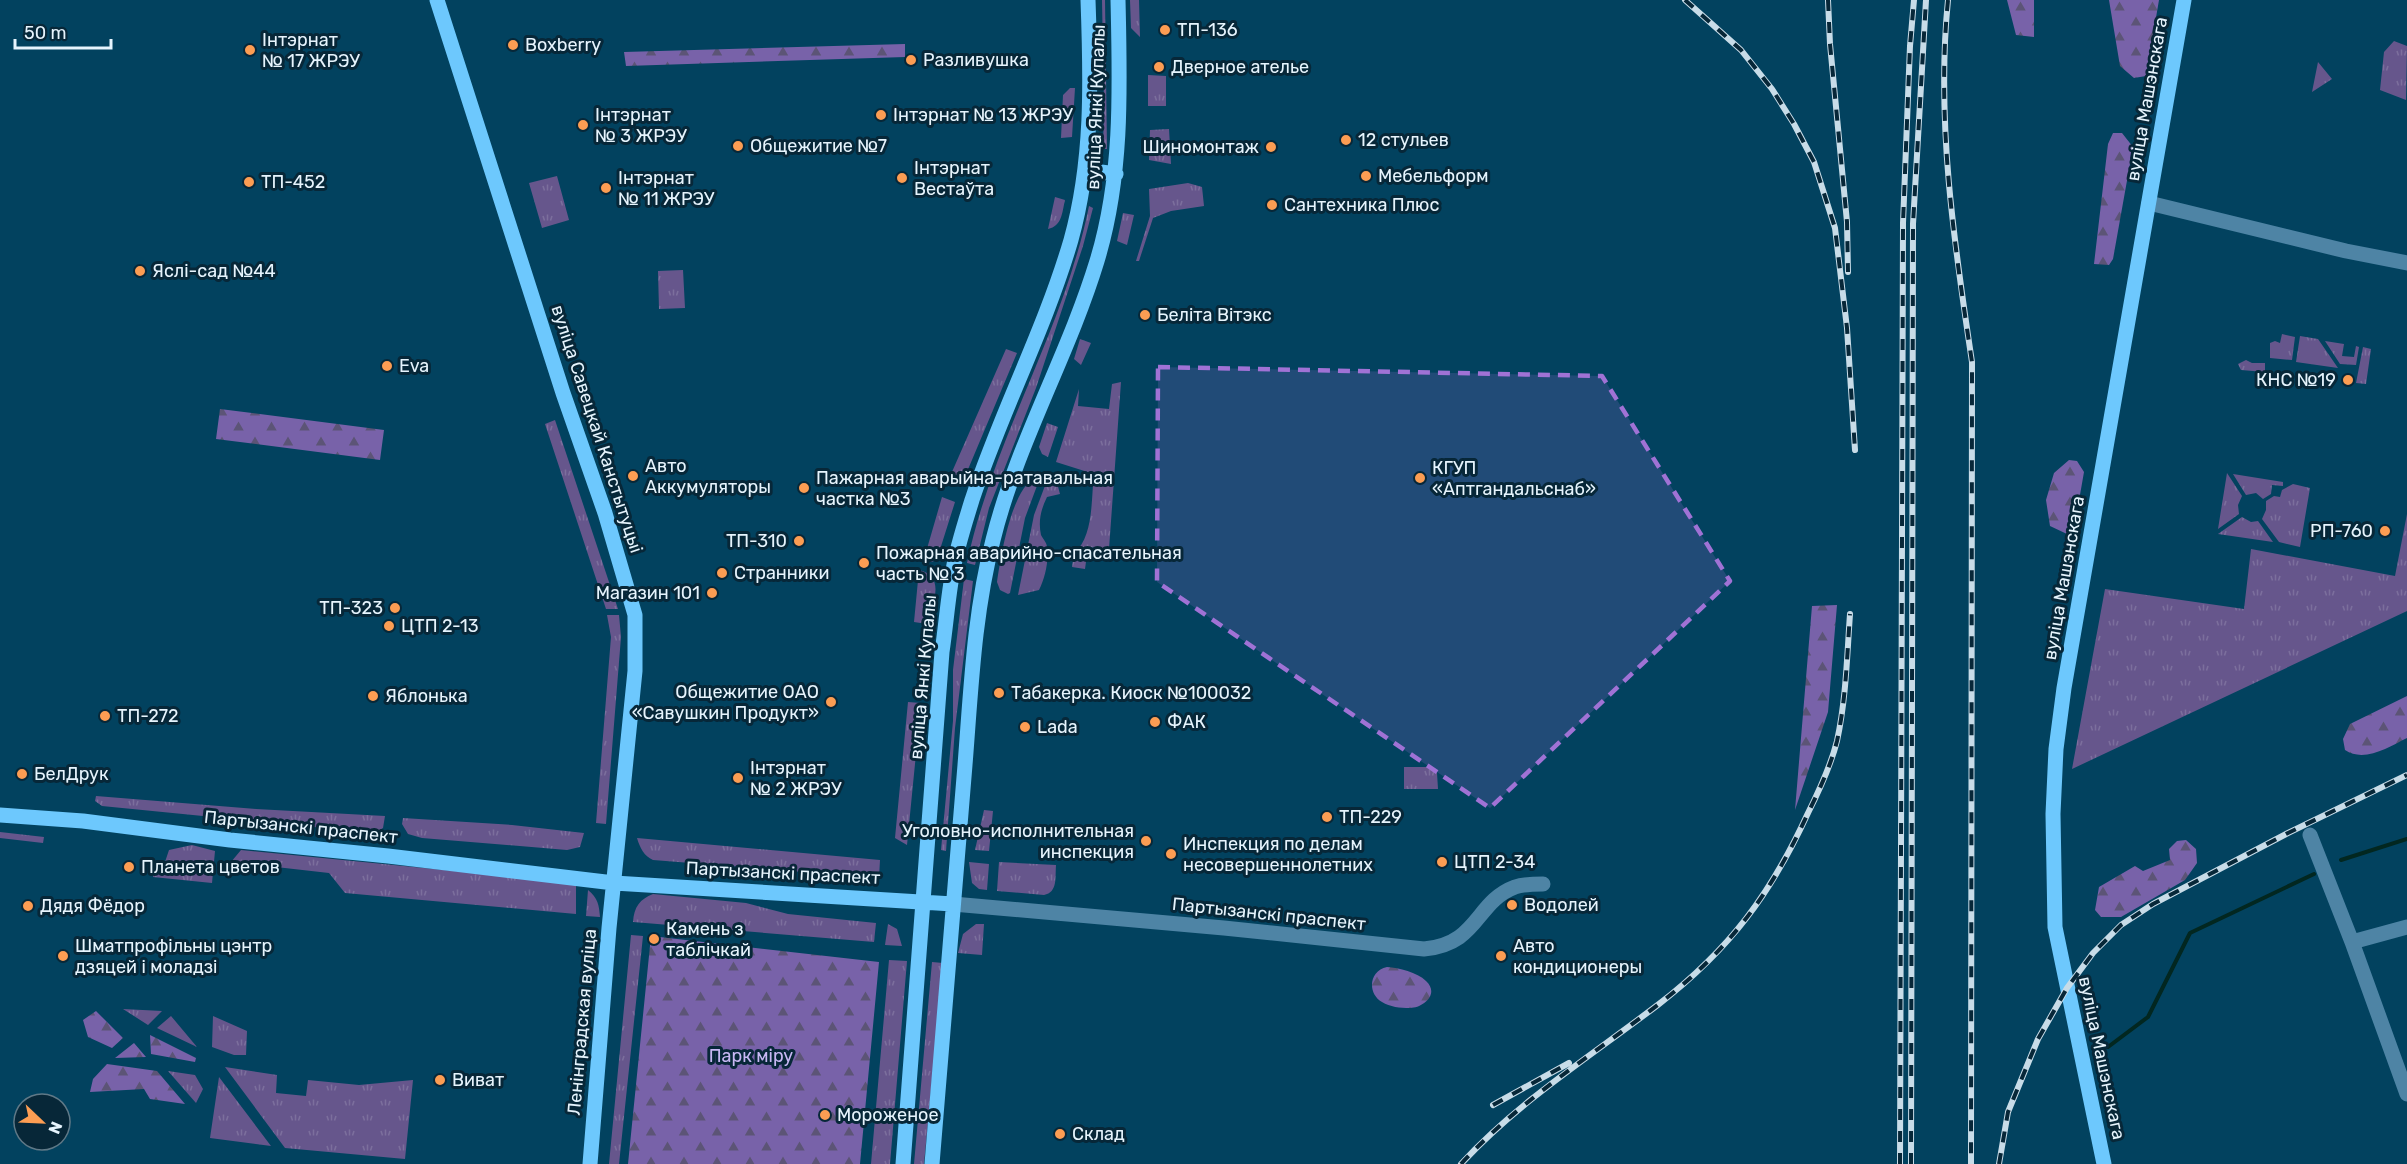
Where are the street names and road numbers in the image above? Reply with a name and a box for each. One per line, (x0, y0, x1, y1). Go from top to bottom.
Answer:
street label: вуліца Машэнскага (2122, 15, 2172, 183)
street label: вуліца Янкі Купалы (1082, 24, 1110, 190)
street label: вуліца Савецкай Канстытуцыі (546, 302, 648, 556)
street label: вуліца Машэнскага (2039, 494, 2089, 662)
street label: вуліца Янкі Купалы (905, 594, 941, 760)
street label: Партызанскі праспект (203, 806, 399, 848)
street label: Партызанскі праспект (685, 857, 881, 889)
street label: Партызанскі праспект (1171, 893, 1367, 935)
street label: Ленінградская вуліца (563, 928, 601, 1116)
street label: вуліца Машэнскага (2074, 974, 2130, 1142)

